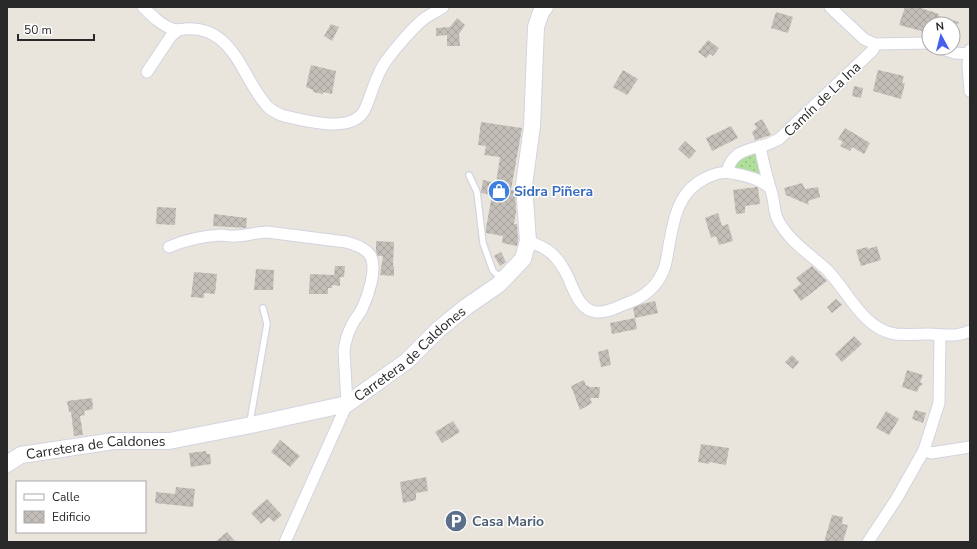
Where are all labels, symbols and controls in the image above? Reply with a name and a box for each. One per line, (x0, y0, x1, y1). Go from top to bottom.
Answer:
scale bar (18, 16, 94, 42)
north arrow (921, 16, 961, 56)
text: N (935, 19, 945, 35)
text: 50 m (24, 22, 52, 38)
street label: Camín de La Ina (780, 58, 865, 141)
shop icon: Sidra Piñera (486, 178, 512, 204)
place label: Sidra Piñera (514, 182, 593, 201)
street label: Carretera de Caldones (350, 302, 470, 406)
street label: Carretera de Caldones (25, 432, 166, 464)
legend (16, 481, 146, 533)
text: Calle (52, 489, 80, 505)
parking icon: Casa Mario (443, 508, 469, 534)
text: Edificio (52, 509, 91, 525)
place label: Casa Mario (472, 512, 544, 531)

